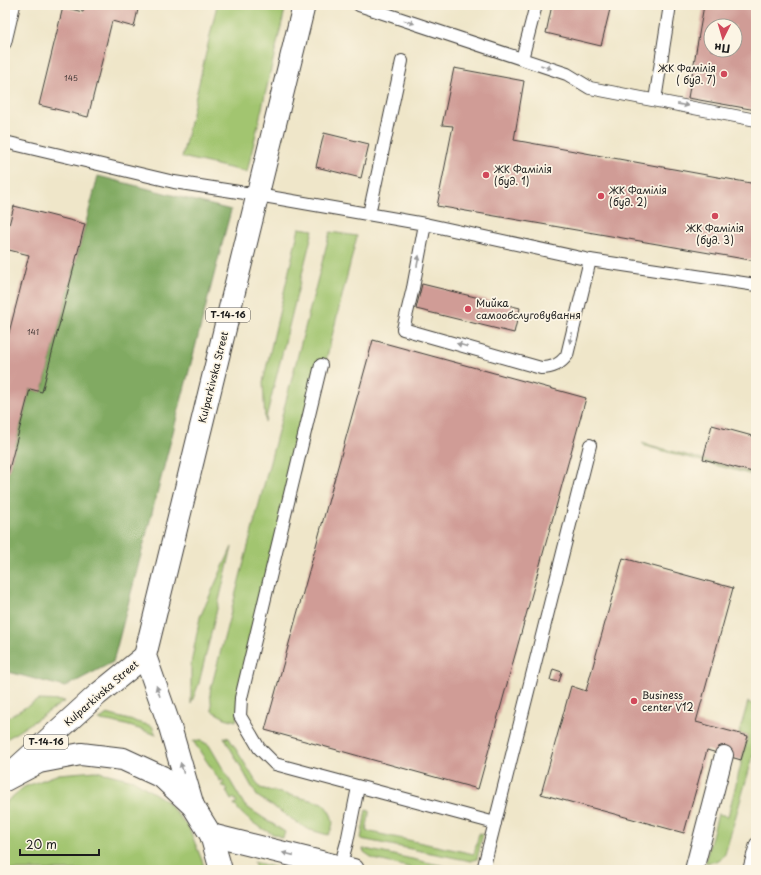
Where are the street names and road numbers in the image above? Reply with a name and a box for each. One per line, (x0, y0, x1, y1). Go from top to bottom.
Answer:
road number: Т-14-16 (206, 308, 250, 322)
street label: Kulparkivska Street (194, 329, 231, 424)
street label: Kulparkivska Street (60, 656, 141, 729)
road number: Т-14-16 (24, 735, 68, 749)

